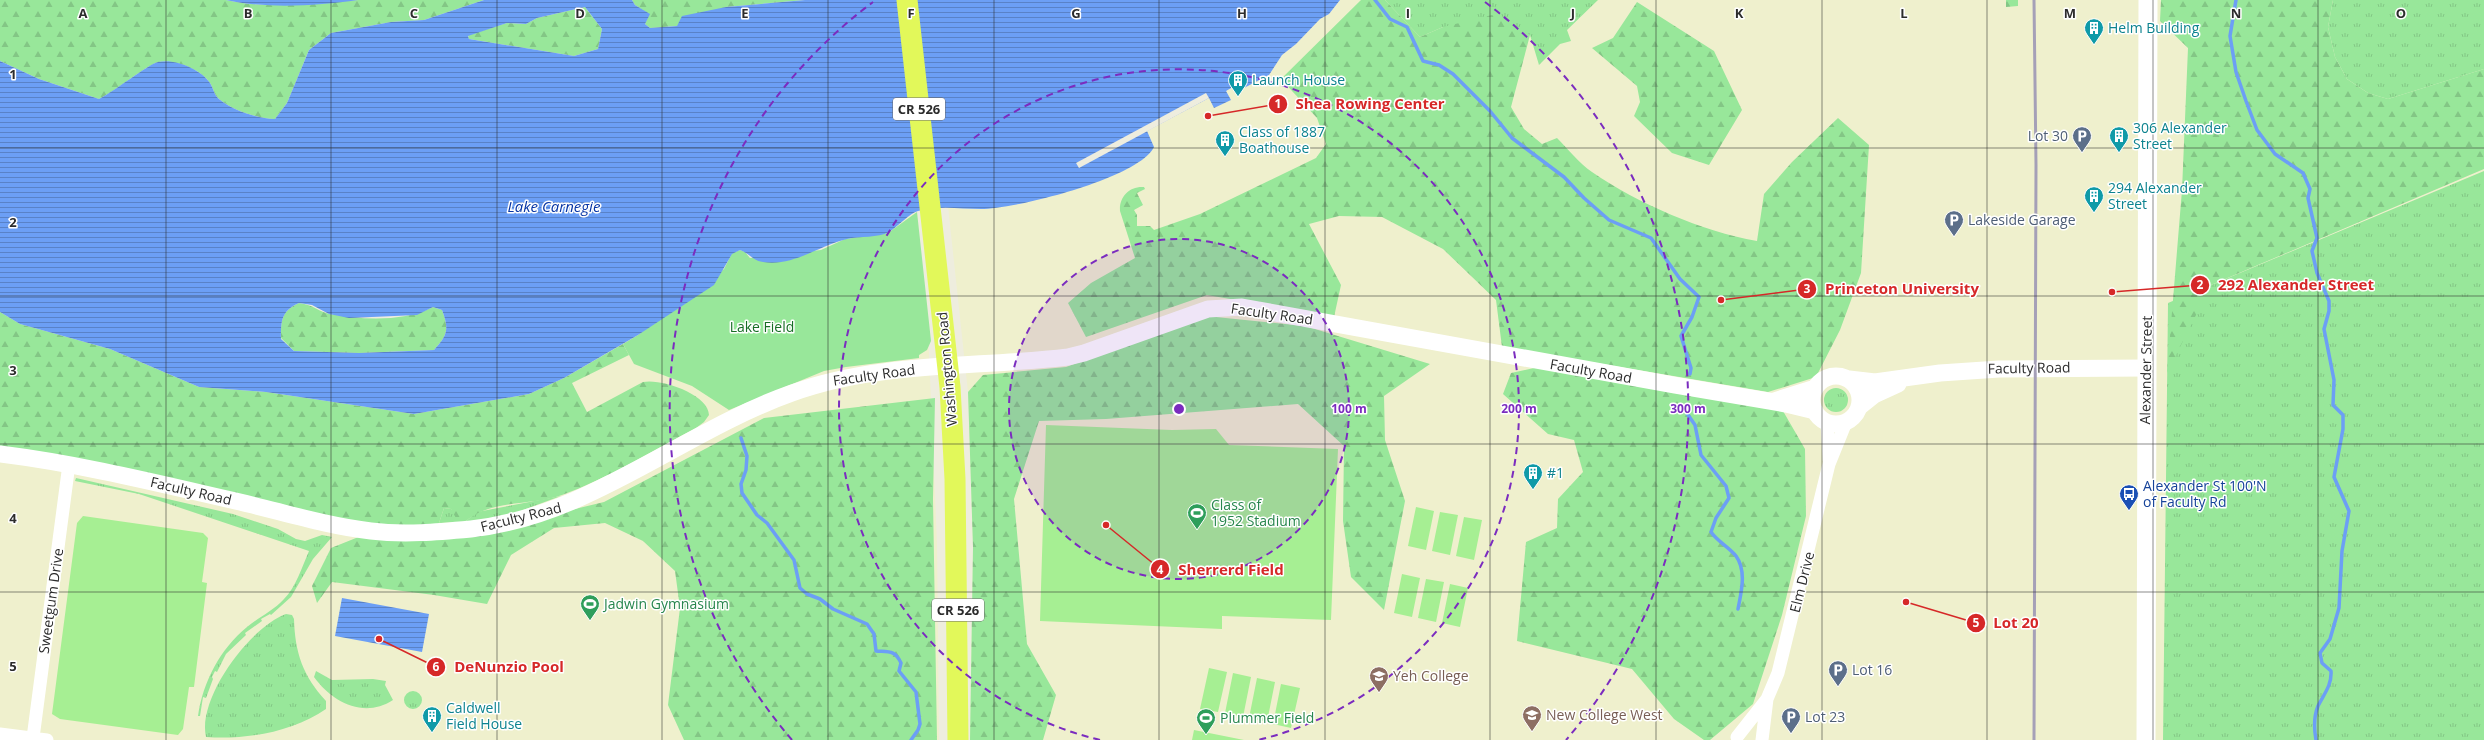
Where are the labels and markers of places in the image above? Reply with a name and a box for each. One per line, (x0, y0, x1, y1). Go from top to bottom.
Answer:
building icon: Helm Building (2083, 17, 2105, 45)
place label: Helm Building (2108, 18, 2200, 37)
building icon: Launch House (1227, 69, 1249, 97)
place label: Launch House (1252, 70, 1345, 89)
callout: Shea Rowing Center (1268, 90, 1453, 117)
place label: 306 Alexander Street (2133, 118, 2227, 153)
place label: Class of 1887 Boathouse (1239, 122, 1325, 157)
parking icon: Lot 30 (2071, 125, 2093, 153)
building icon: 306 Alexander Street (2108, 125, 2130, 153)
place label: Lot 30 (2028, 126, 2068, 145)
building icon: Class of 1887 Boathouse (1214, 129, 1236, 157)
place label: 294 Alexander Street (2108, 178, 2202, 213)
building icon: 294 Alexander Street (2083, 185, 2105, 213)
parking icon: Lakeside Garage (1943, 209, 1965, 237)
place label: Lakeside Garage (1968, 210, 2076, 229)
callout: 292 Alexander Street (2190, 272, 2382, 299)
callout: Princeton University (1797, 275, 1987, 302)
centre of rings (1172, 402, 1186, 416)
building icon: #1 (1522, 462, 1544, 490)
place label: #1 (1547, 463, 1564, 482)
place label: Alexander St 100'N of Faculty Rd (2143, 476, 2267, 511)
bus stop icon: Alexander St 100'N of Faculty Rd (2118, 483, 2140, 511)
place label: Class of 1952 Stadium (1211, 495, 1301, 530)
sports icon: Class of 1952 Stadium (1186, 502, 1208, 530)
callout: Sherrerd Field (1150, 556, 1291, 583)
sports icon: Jadwin Gymnasium (579, 593, 601, 621)
place label: Jadwin Gymnasium (602, 594, 729, 613)
callout: Lot 20 (1966, 609, 2047, 636)
callout: DeNunzio Pool (426, 654, 572, 681)
parking icon: Lot 16 (1827, 659, 1849, 687)
place label: Lot 16 (1852, 660, 1892, 679)
school or university icon: Yeh College (1368, 665, 1390, 693)
place label: Yeh College (1393, 666, 1469, 685)
place label: Caldwell Field House (446, 698, 522, 733)
school or university icon: New College West (1521, 704, 1543, 732)
building icon: Caldwell Field House (421, 705, 443, 733)
place label: New College West (1546, 705, 1663, 724)
parking icon: Lot 23 (1780, 706, 1802, 734)
sports icon: Plummer Field (1195, 707, 1217, 735)
place label: Lot 23 (1805, 707, 1845, 726)
place label: Plummer Field (1220, 708, 1314, 727)

